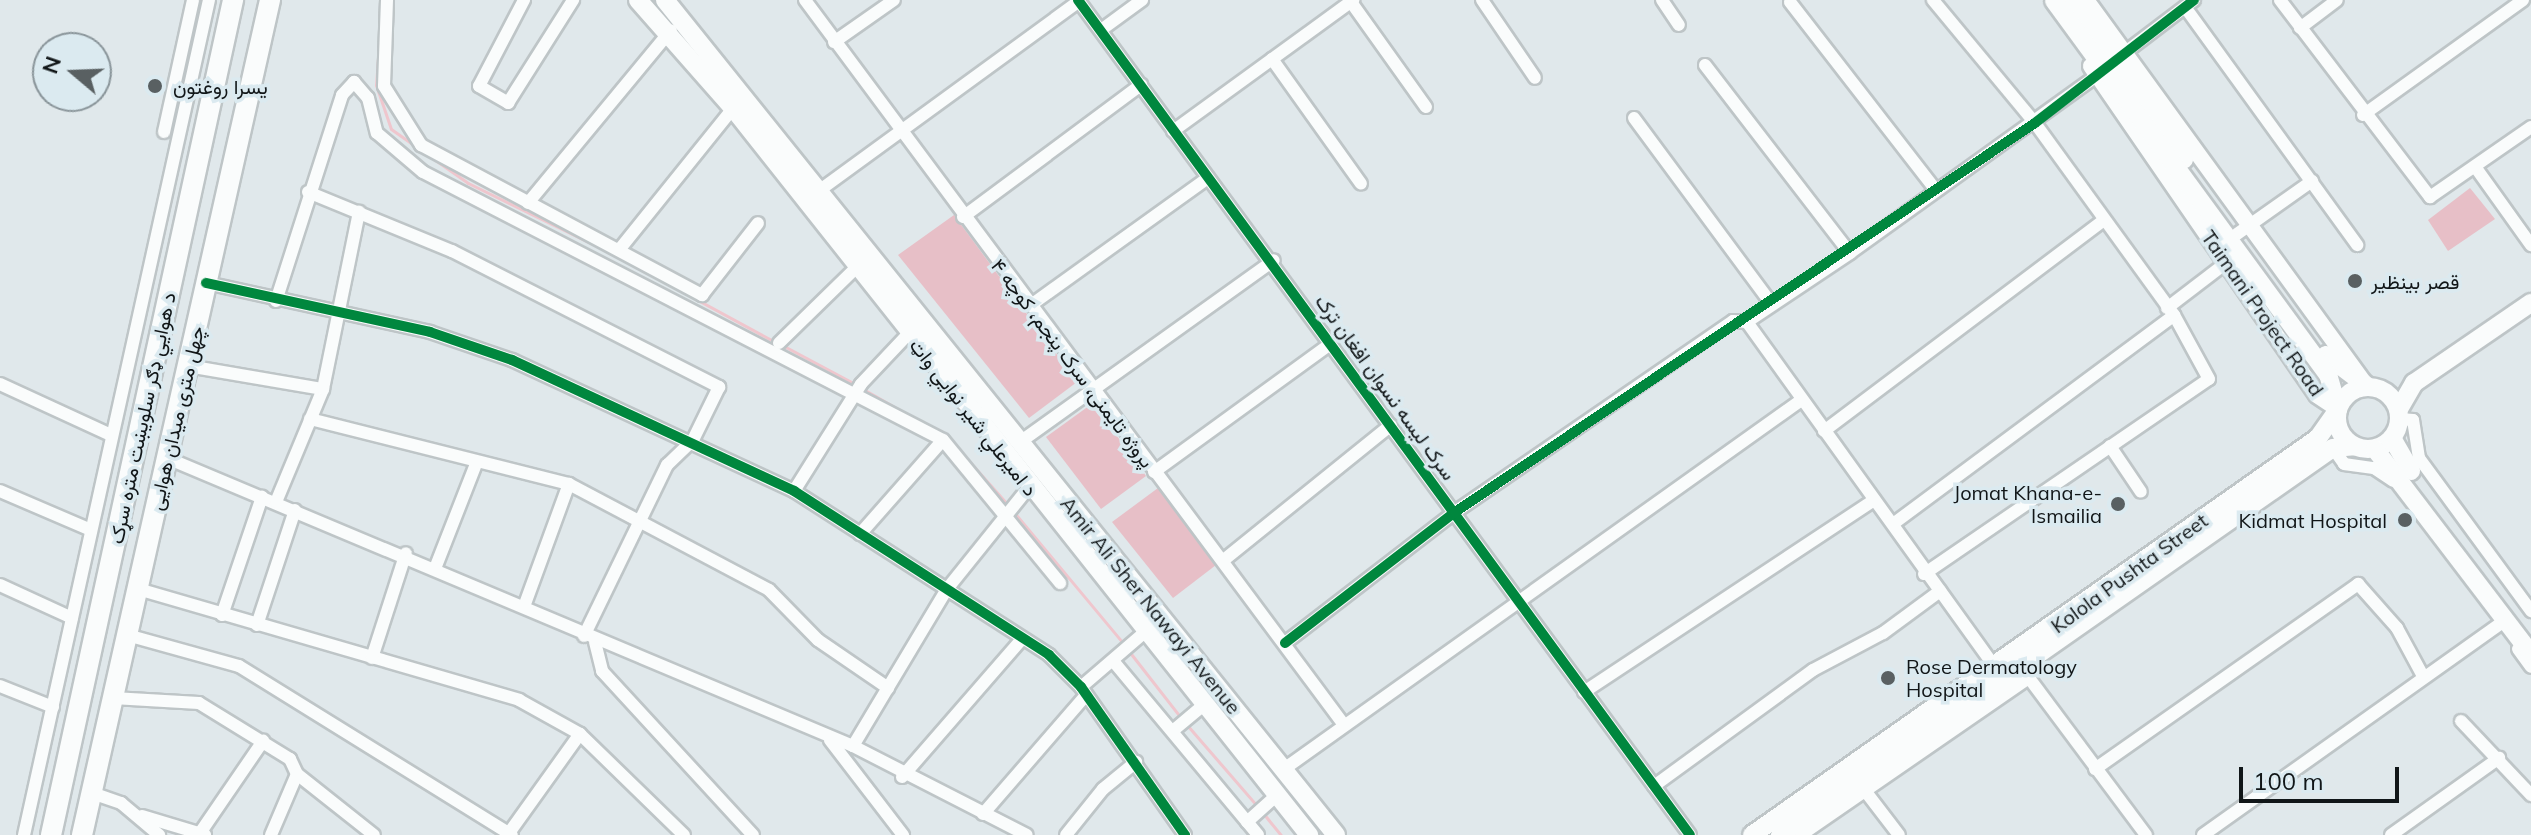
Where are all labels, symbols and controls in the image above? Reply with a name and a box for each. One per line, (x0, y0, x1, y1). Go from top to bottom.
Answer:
north arrow (32, 32, 112, 112)
text: N (35, 52, 67, 77)
place label: یسرا روغتون (173, 74, 268, 98)
marker: یسرا روغتون (144, 75, 166, 97)
street label: Taimani Project Road (2197, 226, 2329, 400)
street label: پروژه تایمنی، سرک پنجم، کوچه ۴ (987, 254, 1159, 472)
place label: قصر بینظیر (2371, 269, 2459, 293)
marker: قصر بینظیر (2346, 272, 2364, 290)
street label: د هوايي ډګر سلویښت متره سړک (104, 290, 180, 546)
street label: سرک لیسه نسوان افغان‌ ترک (1311, 290, 1461, 484)
street label: چهل متری میدان هوایی (143, 324, 209, 512)
street label: د امیرعلي شیر نوايي واټ (905, 333, 1043, 501)
place label: Jomat Khana-e- Ismailia (1954, 480, 2102, 527)
street label: Amir Ali Sher Nawayi Avenue (1056, 491, 1246, 719)
marker: Jomat Khana-e- Ismailia (2109, 495, 2127, 513)
street label: Kolola Pushta Street (2046, 508, 2212, 638)
place label: Kidmat Hospital (2239, 508, 2387, 532)
marker: Kidmat Hospital (2394, 509, 2416, 531)
place label: Rose Dermatology Hospital (1906, 654, 2077, 701)
marker: Rose Dermatology Hospital (1877, 667, 1899, 689)
scale bar (2243, 751, 2403, 801)
text: 100 m (2253, 766, 2324, 796)

